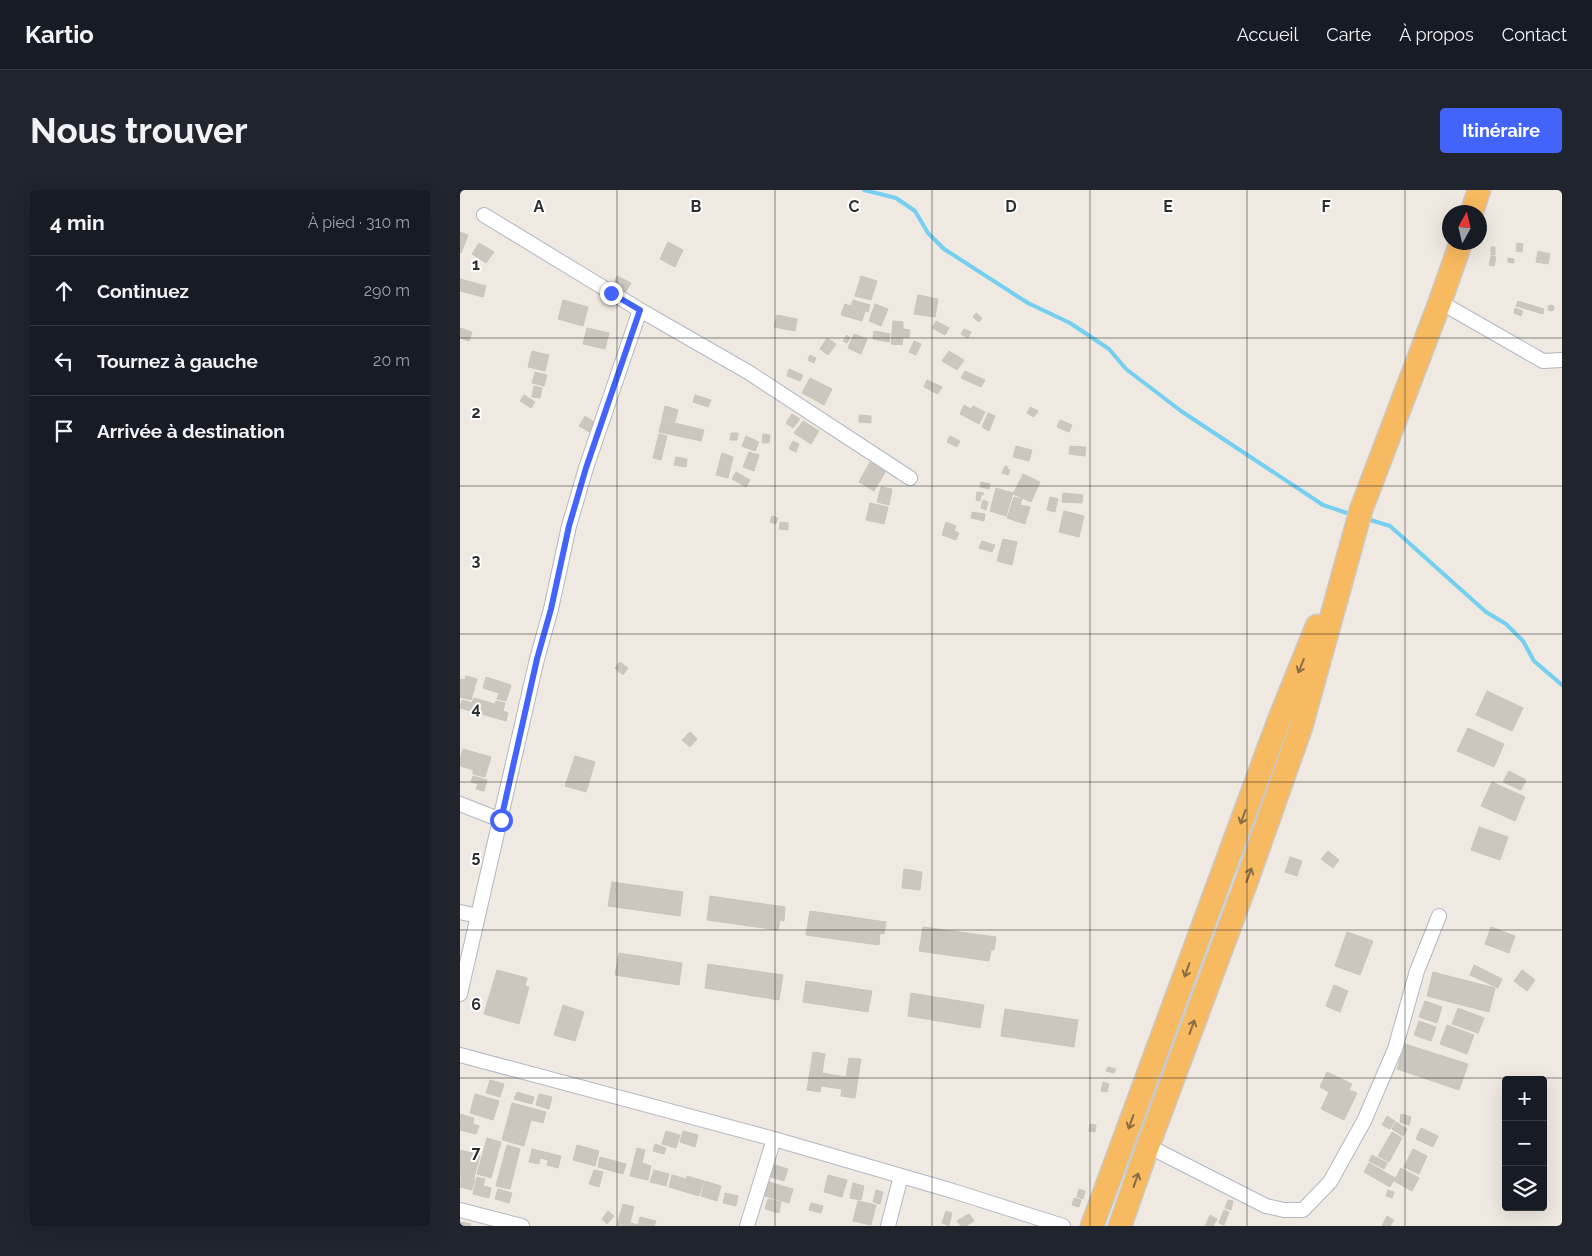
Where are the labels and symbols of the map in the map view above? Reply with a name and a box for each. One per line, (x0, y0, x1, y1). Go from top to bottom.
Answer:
text: A (534, 197, 545, 216)
text: B (691, 197, 702, 216)
text: C (849, 197, 860, 216)
text: D (1005, 197, 1017, 216)
text: E (1163, 197, 1173, 216)
text: F (1321, 197, 1331, 216)
north arrow (1442, 205, 1487, 250)
text: 1 (472, 255, 480, 274)
route end (600, 282, 623, 305)
text: 2 (471, 403, 481, 422)
text: 3 (472, 551, 481, 570)
one-way arrow (1295, 658, 1304, 673)
text: 4 (471, 699, 481, 718)
route start (490, 809, 513, 832)
one-way arrow (1238, 809, 1247, 825)
text: 5 (472, 847, 481, 866)
one-way arrow (1244, 867, 1254, 883)
one-way arrow (1182, 962, 1191, 977)
text: 6 (471, 995, 481, 1014)
one-way arrow (1188, 1020, 1197, 1035)
one-way arrow (1126, 1114, 1135, 1130)
text: 7 (472, 1143, 481, 1162)
one-way arrow (1132, 1172, 1142, 1188)

